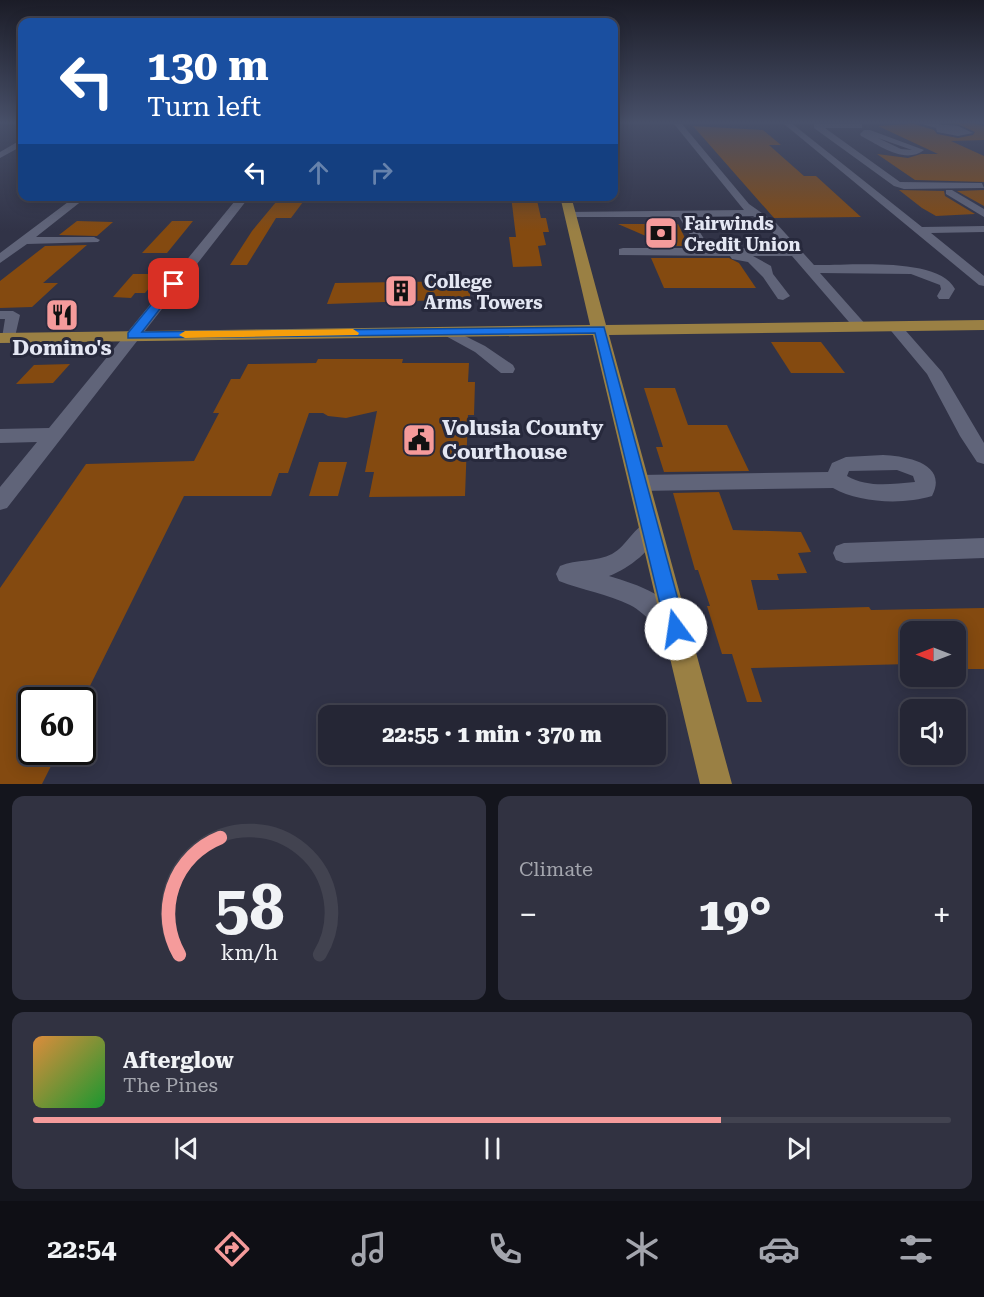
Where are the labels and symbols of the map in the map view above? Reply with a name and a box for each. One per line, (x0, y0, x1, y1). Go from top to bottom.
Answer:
place label: Fairwinds Credit Union (684, 213, 801, 255)
bank icon: Fairwinds Credit Union (643, 215, 679, 251)
pin (148, 258, 199, 309)
place label: College Arms Towers (424, 271, 543, 313)
building icon: College Arms Towers (383, 273, 419, 309)
restaurant icon: Domino's (44, 297, 80, 333)
place label: Domino's (12, 336, 112, 360)
place label: Volusia County Courthouse (442, 416, 604, 464)
public building icon: Volusia County Courthouse (401, 422, 437, 458)
position arrow (644, 597, 708, 661)
north arrow (900, 621, 966, 687)
speed limit sign: 60 (18, 687, 96, 765)

